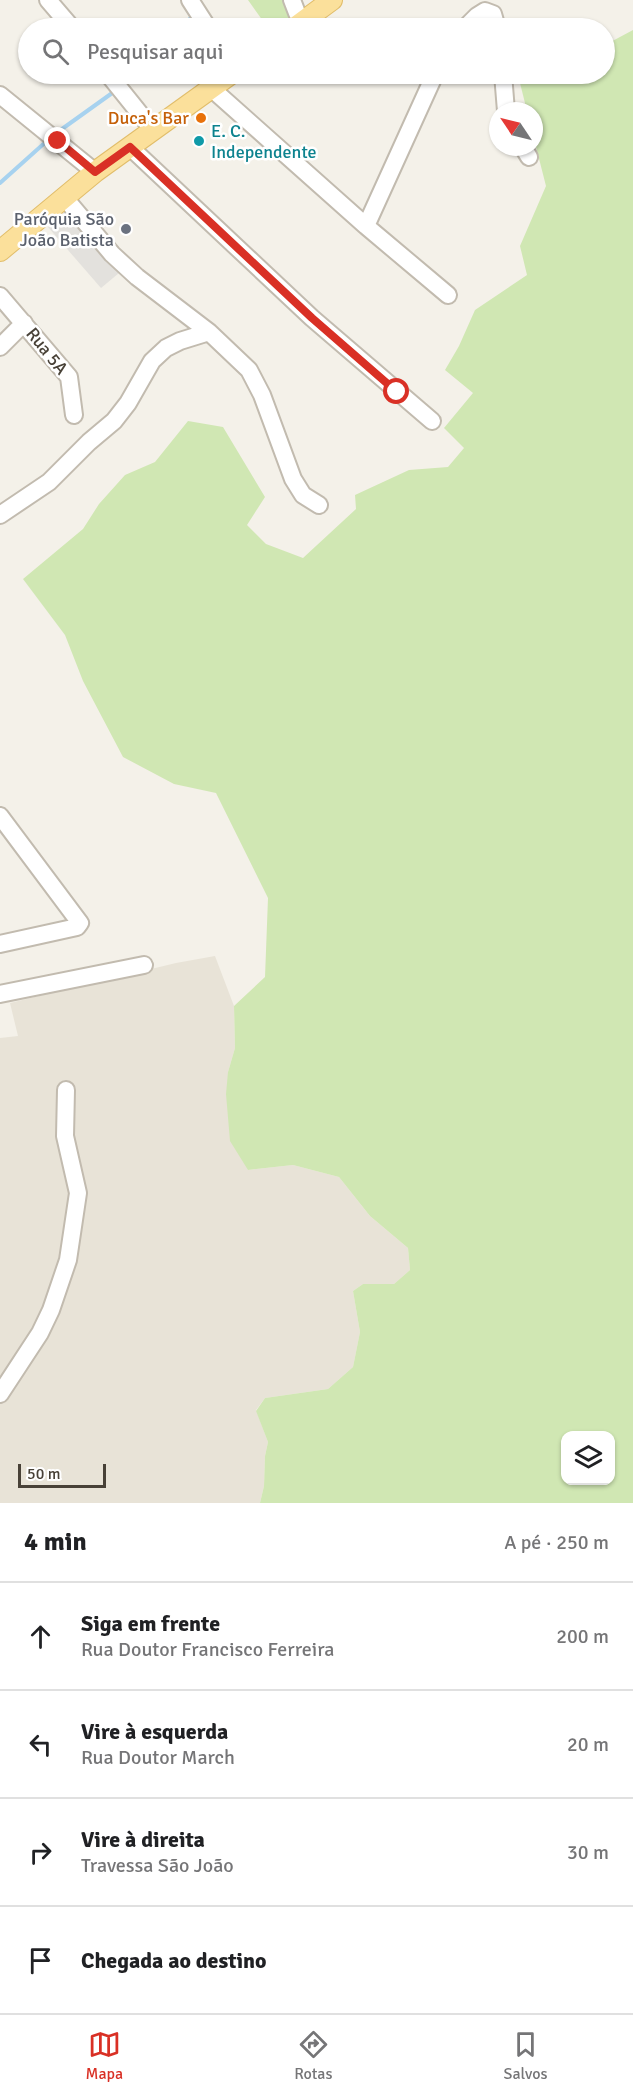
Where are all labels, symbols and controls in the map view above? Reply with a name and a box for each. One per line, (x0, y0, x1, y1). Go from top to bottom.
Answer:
search box (18, 18, 615, 84)
icon: search (39, 35, 72, 68)
text: Pesquisar aqui (87, 38, 223, 65)
north arrow (489, 102, 543, 156)
place label: Duca's Bar (108, 107, 189, 129)
marker: Duca's Bar (194, 111, 208, 125)
place label: E. C. Independente (211, 120, 317, 163)
route end (44, 127, 70, 153)
marker: E. C. Independente (192, 134, 206, 148)
place label: Paróquia São João Batista (14, 208, 114, 251)
marker: Paróquia São João Batista (119, 222, 133, 236)
street label: Rua 5A (21, 323, 73, 379)
route start (383, 378, 409, 404)
map controls (561, 1431, 615, 1485)
button: layers (561, 1431, 615, 1485)
scale bar (18, 1461, 106, 1488)
text: 50 m (27, 1464, 61, 1484)
text: 4 min (24, 1526, 87, 1558)
text: A pé · 250 m (504, 1530, 609, 1555)
text: Siga em frente (81, 1610, 220, 1637)
icon: ahead (24, 1620, 57, 1653)
text: 200 m (556, 1624, 609, 1649)
text: Rua Doutor Francisco Ferreira (81, 1637, 334, 1662)
text: Vire à esquerda (81, 1718, 228, 1745)
icon: left (24, 1728, 57, 1761)
text: 20 m (567, 1732, 609, 1757)
text: Rua Doutor March (81, 1745, 235, 1770)
text: Vire à direita (81, 1826, 205, 1853)
icon: right (24, 1836, 57, 1869)
text: 30 m (567, 1840, 609, 1865)
text: Travessa São João (81, 1853, 234, 1878)
icon: arrive (24, 1944, 57, 1977)
text: Chegada ao destino (81, 1947, 267, 1974)
tab: Mapa (86, 2028, 123, 2084)
tab: Rotas (294, 2028, 332, 2084)
tab: Salvos (504, 2028, 547, 2084)

